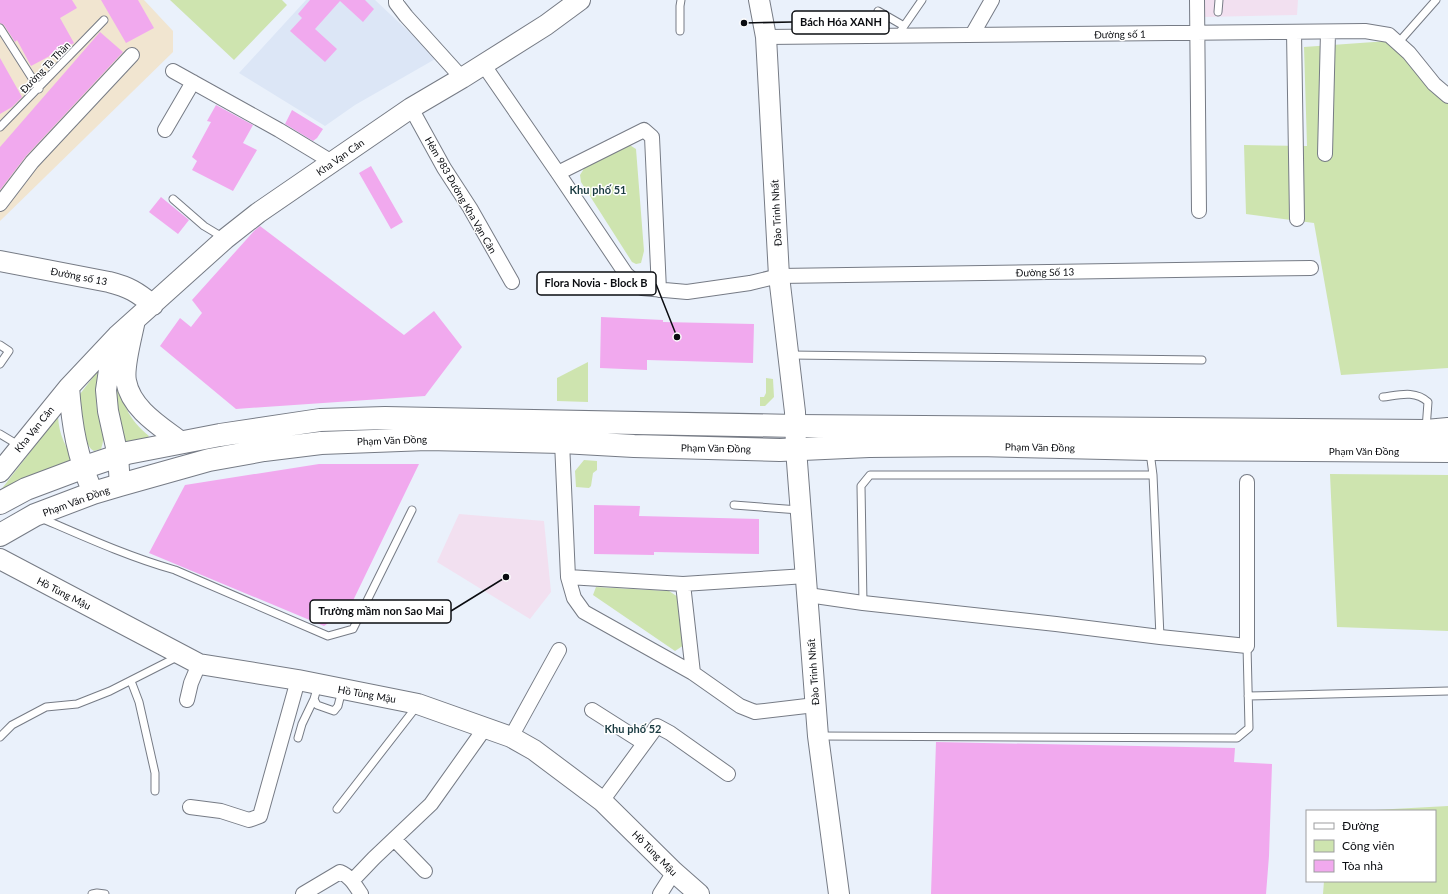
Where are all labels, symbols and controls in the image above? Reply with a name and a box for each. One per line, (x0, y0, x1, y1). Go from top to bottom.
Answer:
callout: Bách Hóa XANH (792, 11, 889, 34)
text: Bách Hóa XANH (800, 15, 882, 28)
street label: Đường số 1 (1094, 28, 1146, 40)
street label: Đường Tà Thần (17, 39, 73, 95)
street label: Hẻm 983 Đường Kha Vạn Cân (423, 135, 499, 255)
street label: Kha Vạn Cân (314, 136, 366, 178)
street label: Đào Trinh Nhất (768, 179, 784, 247)
district label: Khu phố 51 (570, 183, 626, 196)
street label: Đường số 13 (50, 265, 109, 287)
street label: Đường Số 13 (1016, 265, 1075, 279)
callout: Flora Novia - Block B (537, 272, 656, 295)
text: Flora Novia - Block B (545, 276, 647, 289)
street label: Kha Vạn Cân (12, 404, 56, 454)
street label: Phạm Văn Đồng (357, 433, 427, 447)
street label: Phạm Văn Đồng (1005, 440, 1075, 454)
street label: Phạm Văn Đồng (681, 441, 751, 455)
street label: Phạm Văn Đồng (1329, 445, 1399, 457)
street label: Phạm Văn Đồng (41, 483, 111, 519)
street label: Hồ Tùng Mậu (35, 574, 93, 612)
callout: Trường mầm non Sao Mai (310, 600, 451, 623)
text: Trường mầm non Sao Mai (318, 604, 444, 617)
street label: Đào Trinh Nhất (805, 638, 821, 706)
street label: Hồ Tùng Mậu (337, 683, 397, 705)
district label: Khu phố 52 (605, 722, 661, 735)
legend (1306, 810, 1436, 882)
text: Đường (1342, 818, 1379, 833)
street label: Hồ Tùng Mậu (630, 828, 680, 878)
text: Công viên (1342, 838, 1395, 853)
text: Tòa nhà (1342, 858, 1383, 873)

